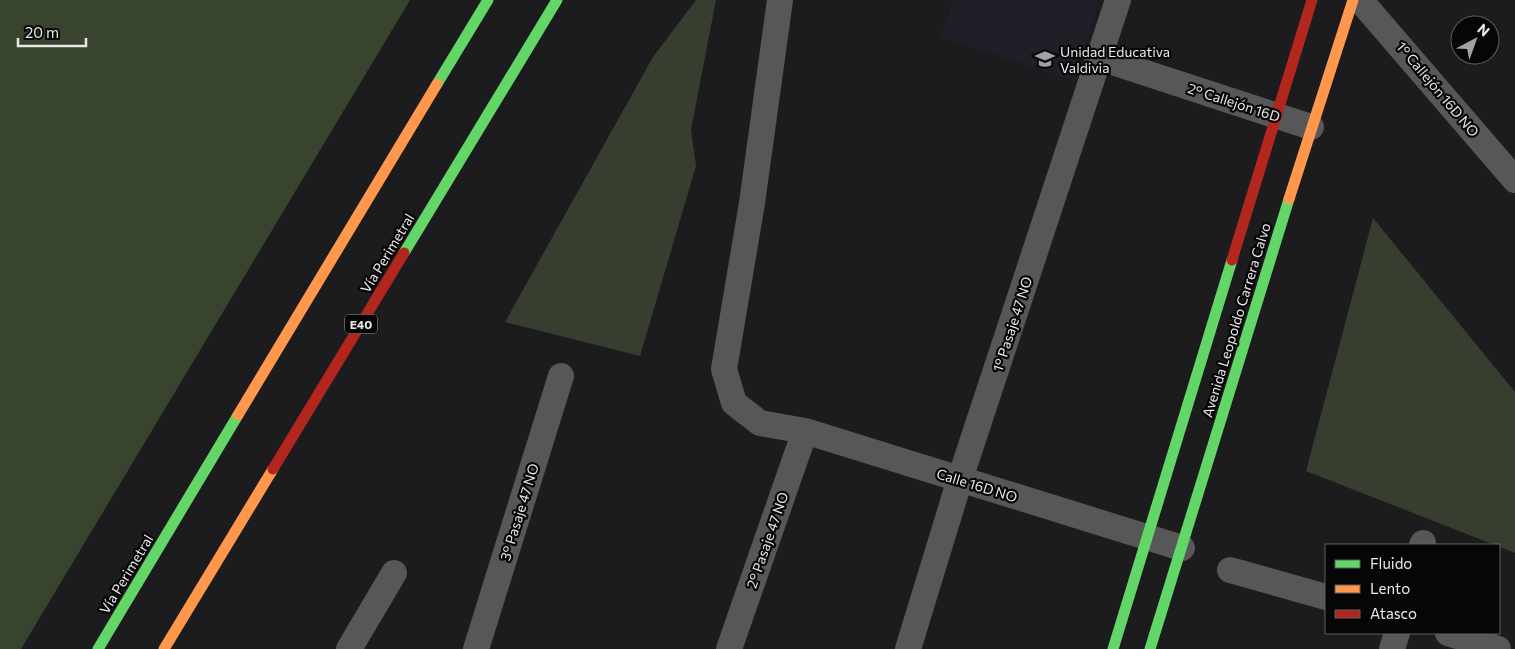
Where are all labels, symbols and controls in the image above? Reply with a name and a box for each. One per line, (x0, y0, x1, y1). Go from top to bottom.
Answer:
scale bar (18, 15, 85, 47)
north arrow (1450, 15, 1500, 65)
text: N (1474, 20, 1493, 40)
text: 20 m (25, 23, 59, 41)
street label: 1° Callejón 16D NO (1393, 38, 1483, 140)
place label: Unidad Educativa Valdivia (1060, 43, 1170, 76)
school or university icon: Unidad Educativa Valdivia (1034, 48, 1056, 70)
street label: 2° Callejón 16D (1186, 79, 1282, 125)
street label: Vía Perimetral (357, 210, 417, 296)
street label: Avenida Leopoldo Carrera Calvo (1198, 221, 1274, 419)
street label: 1° Pasaje 47 NO (989, 274, 1035, 374)
road number: E40 (345, 314, 377, 334)
street label: 3° Pasaje 47 NO (496, 461, 542, 563)
street label: Calle 16D NO (935, 465, 1019, 505)
street label: 2° Pasaje 47 NO (743, 490, 791, 590)
street label: Vía Perimetral (96, 531, 156, 617)
legend (1325, 544, 1500, 634)
text: Fluido (1370, 554, 1412, 572)
text: Lento (1370, 579, 1410, 597)
text: Atasco (1370, 604, 1417, 622)

